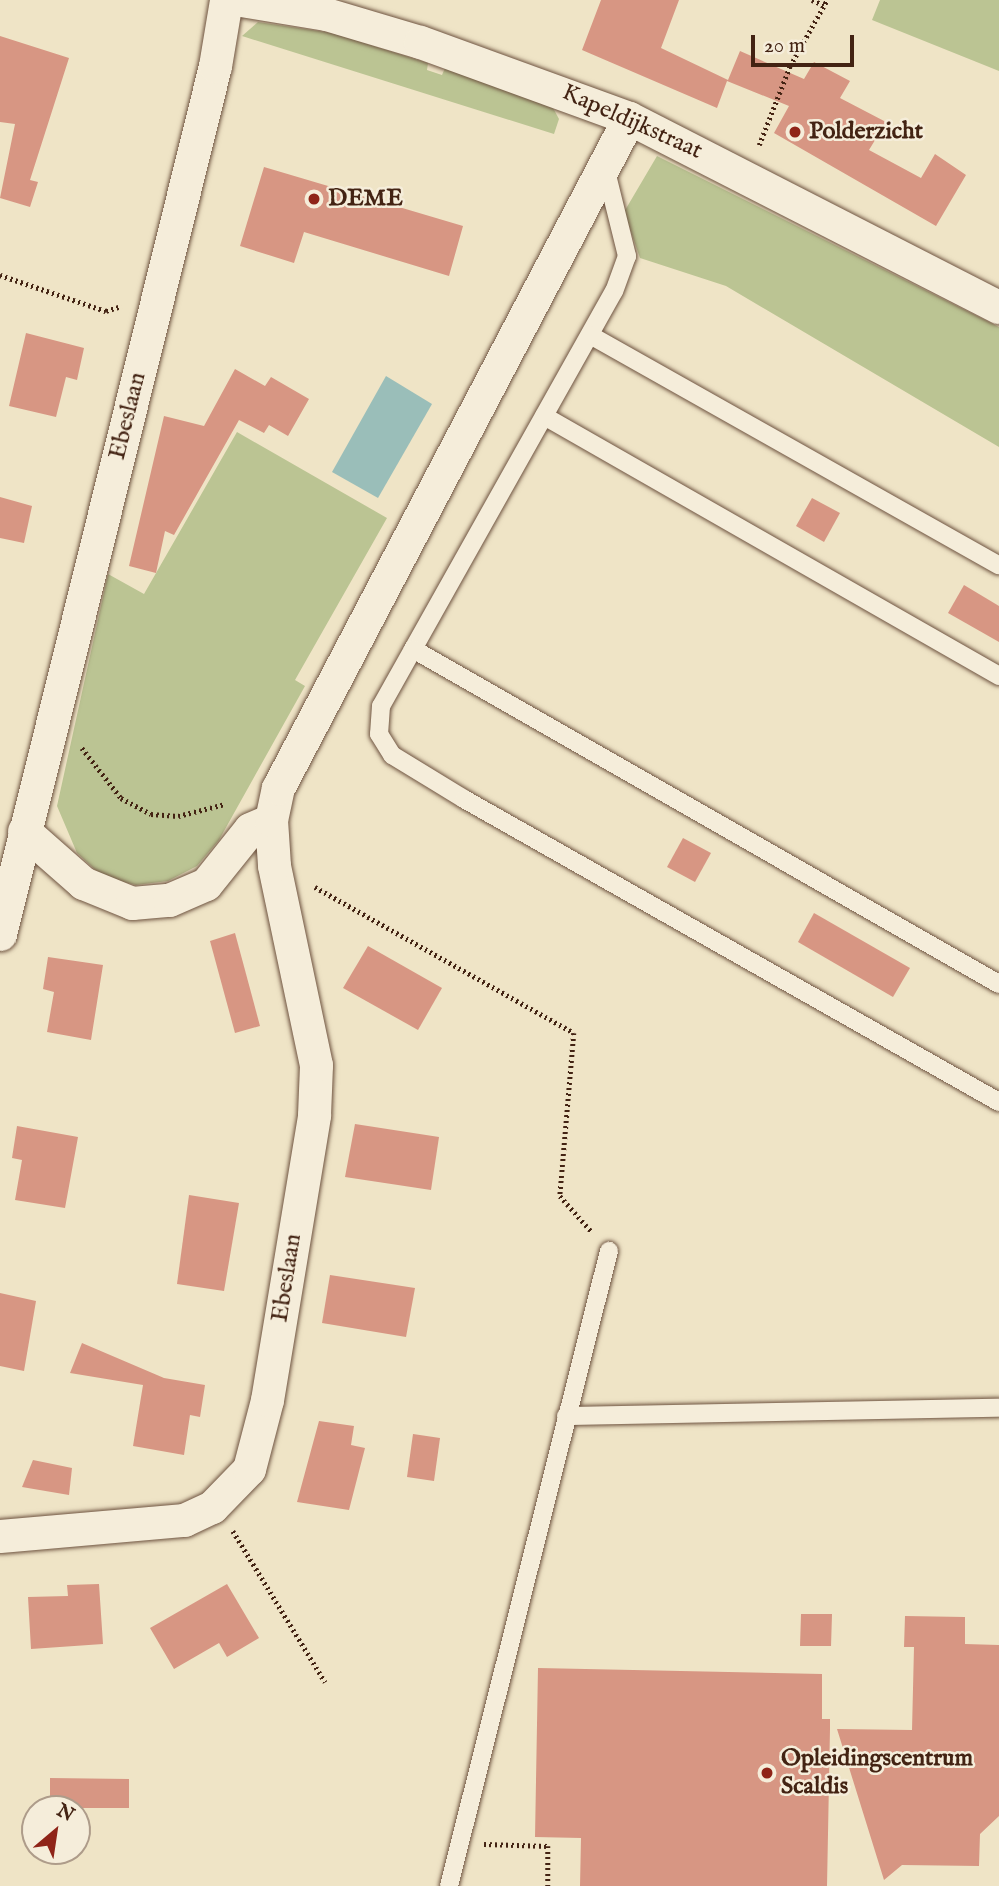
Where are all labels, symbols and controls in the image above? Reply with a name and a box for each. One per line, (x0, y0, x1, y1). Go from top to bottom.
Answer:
scale bar (754, 21, 857, 65)
text: 20 m (764, 33, 805, 60)
street label: Kapeldijkstraat (557, 78, 707, 166)
place label: Polderzicht (809, 118, 923, 146)
marker: Polderzicht (787, 124, 803, 140)
place label: DEME (328, 185, 403, 213)
marker: DEME (306, 191, 322, 207)
street label: Ebeslaan (103, 369, 153, 463)
street label: Ebeslaan (266, 1232, 308, 1324)
place label: Opleidingscentrum Scaldis (781, 1745, 973, 1801)
marker: Opleidingscentrum Scaldis (759, 1765, 775, 1781)
north arrow (21, 1795, 91, 1865)
text: N (52, 1799, 78, 1828)

